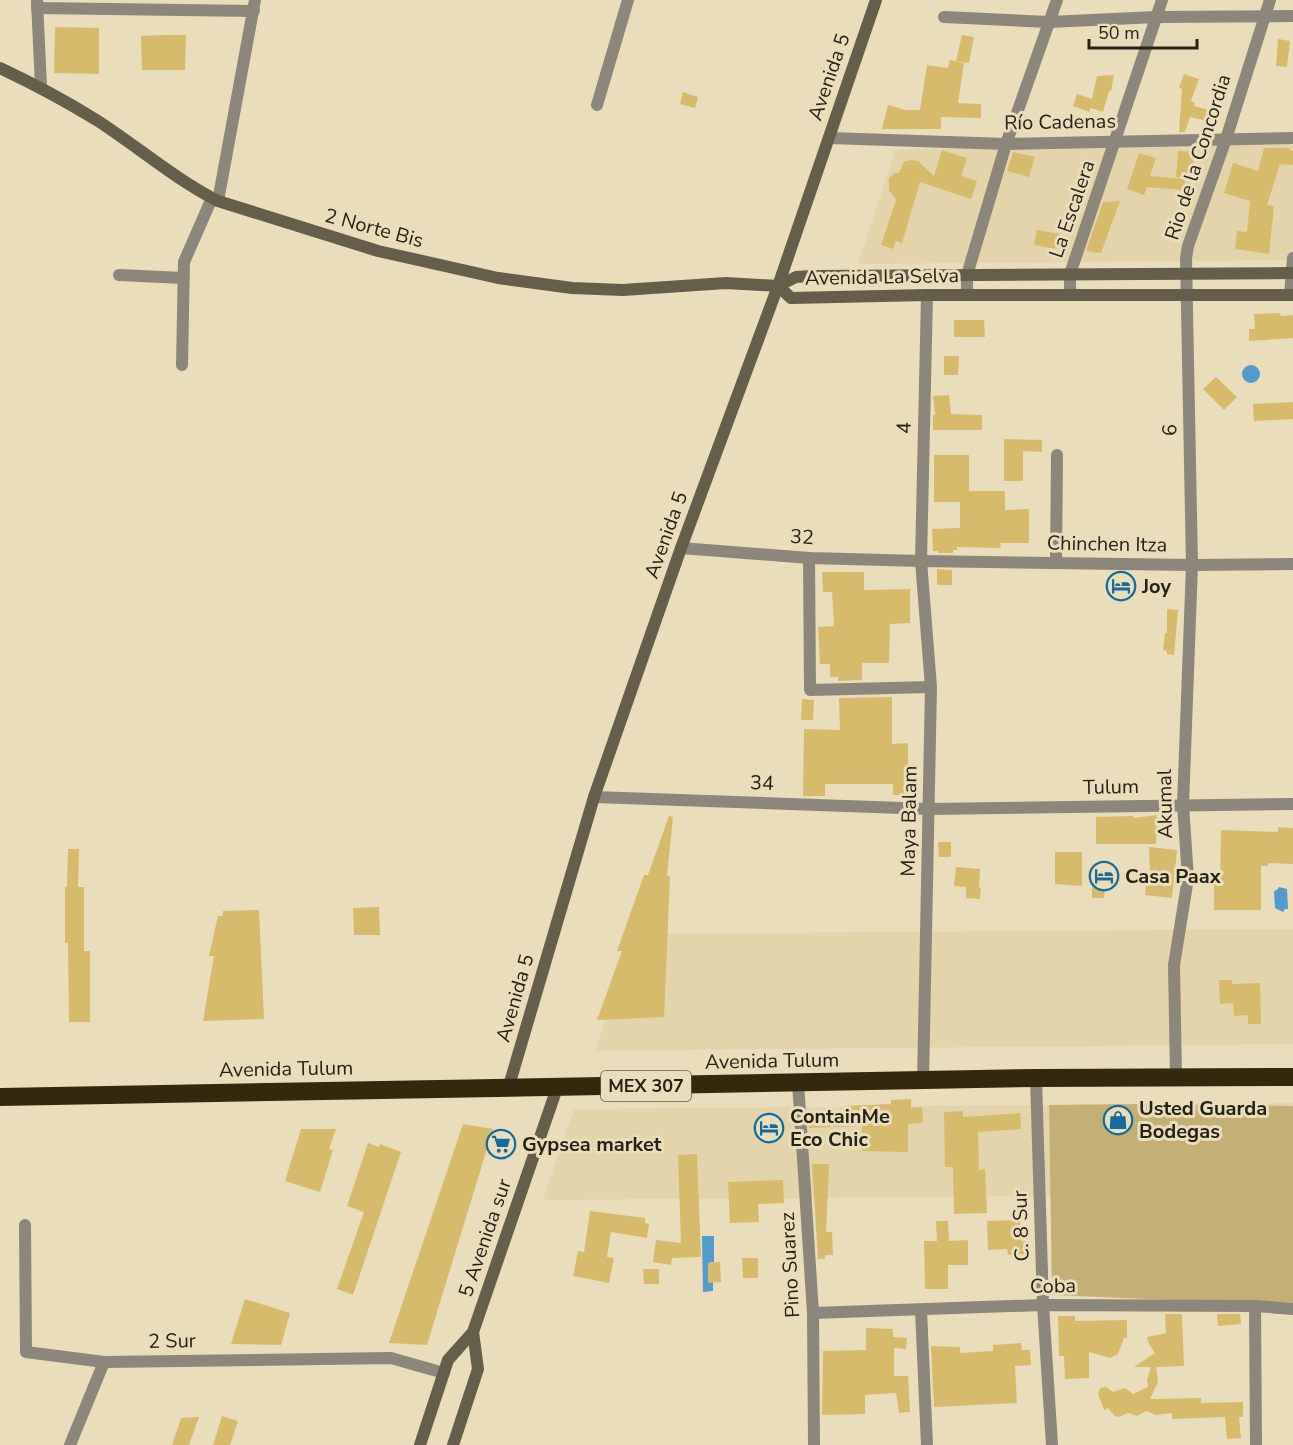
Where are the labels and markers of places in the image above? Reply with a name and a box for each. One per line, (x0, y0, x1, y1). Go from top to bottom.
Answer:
hotel icon: Joy (1105, 570, 1137, 602)
place label: Joy (1141, 573, 1171, 600)
hotel icon: Casa Paax (1088, 860, 1120, 892)
place label: Casa Paax (1125, 863, 1222, 890)
place label: Usted Guarda Bodegas (1139, 1095, 1267, 1145)
place label: ContainMe Eco Chic (790, 1103, 890, 1153)
shop icon: Usted Guarda Bodegas (1102, 1104, 1134, 1136)
hotel icon: ContainMe Eco Chic (753, 1112, 785, 1144)
supermarket icon: Gypsea market (485, 1128, 517, 1160)
place label: Gypsea market (522, 1131, 662, 1158)

